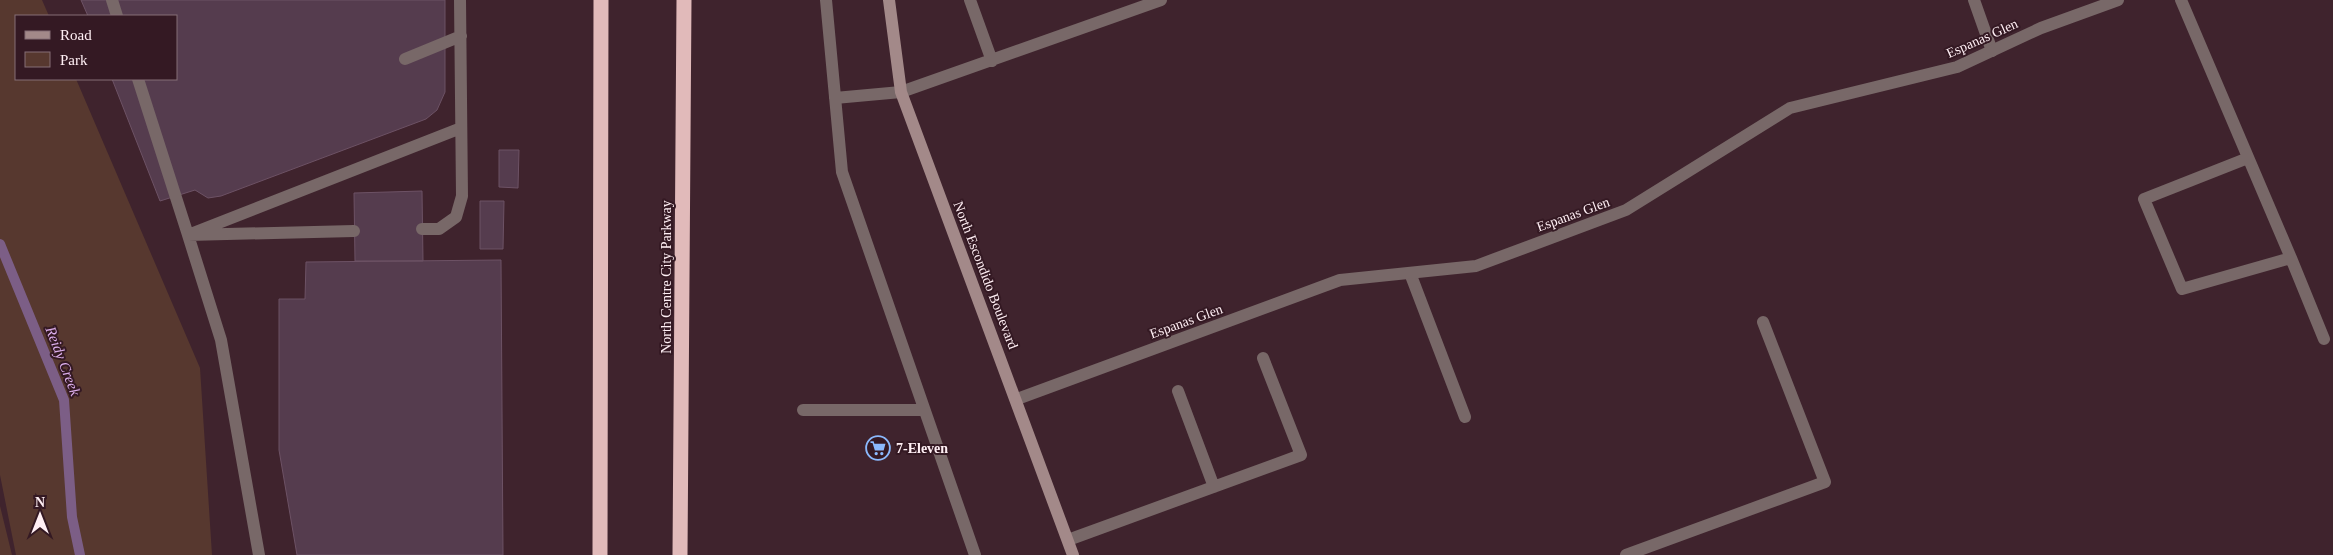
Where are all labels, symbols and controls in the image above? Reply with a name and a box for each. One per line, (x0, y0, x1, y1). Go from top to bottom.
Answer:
legend (15, 15, 178, 80)
street label: Espanas Glen (1944, 16, 2020, 61)
text: Road (60, 27, 92, 43)
text: Park (60, 52, 88, 68)
street label: Espanas Glen (1535, 194, 1612, 235)
street label: North Escondido Boulevard (950, 199, 1021, 351)
street label: North Centre City Parkway (659, 200, 674, 354)
street label: Espanas Glen (1148, 301, 1225, 342)
water label: Reidy Creek (42, 323, 84, 398)
supermarket icon: 7-Eleven (865, 435, 891, 461)
place label: 7-Eleven (896, 441, 948, 456)
north arrow (15, 490, 65, 540)
text: N (35, 495, 45, 510)

